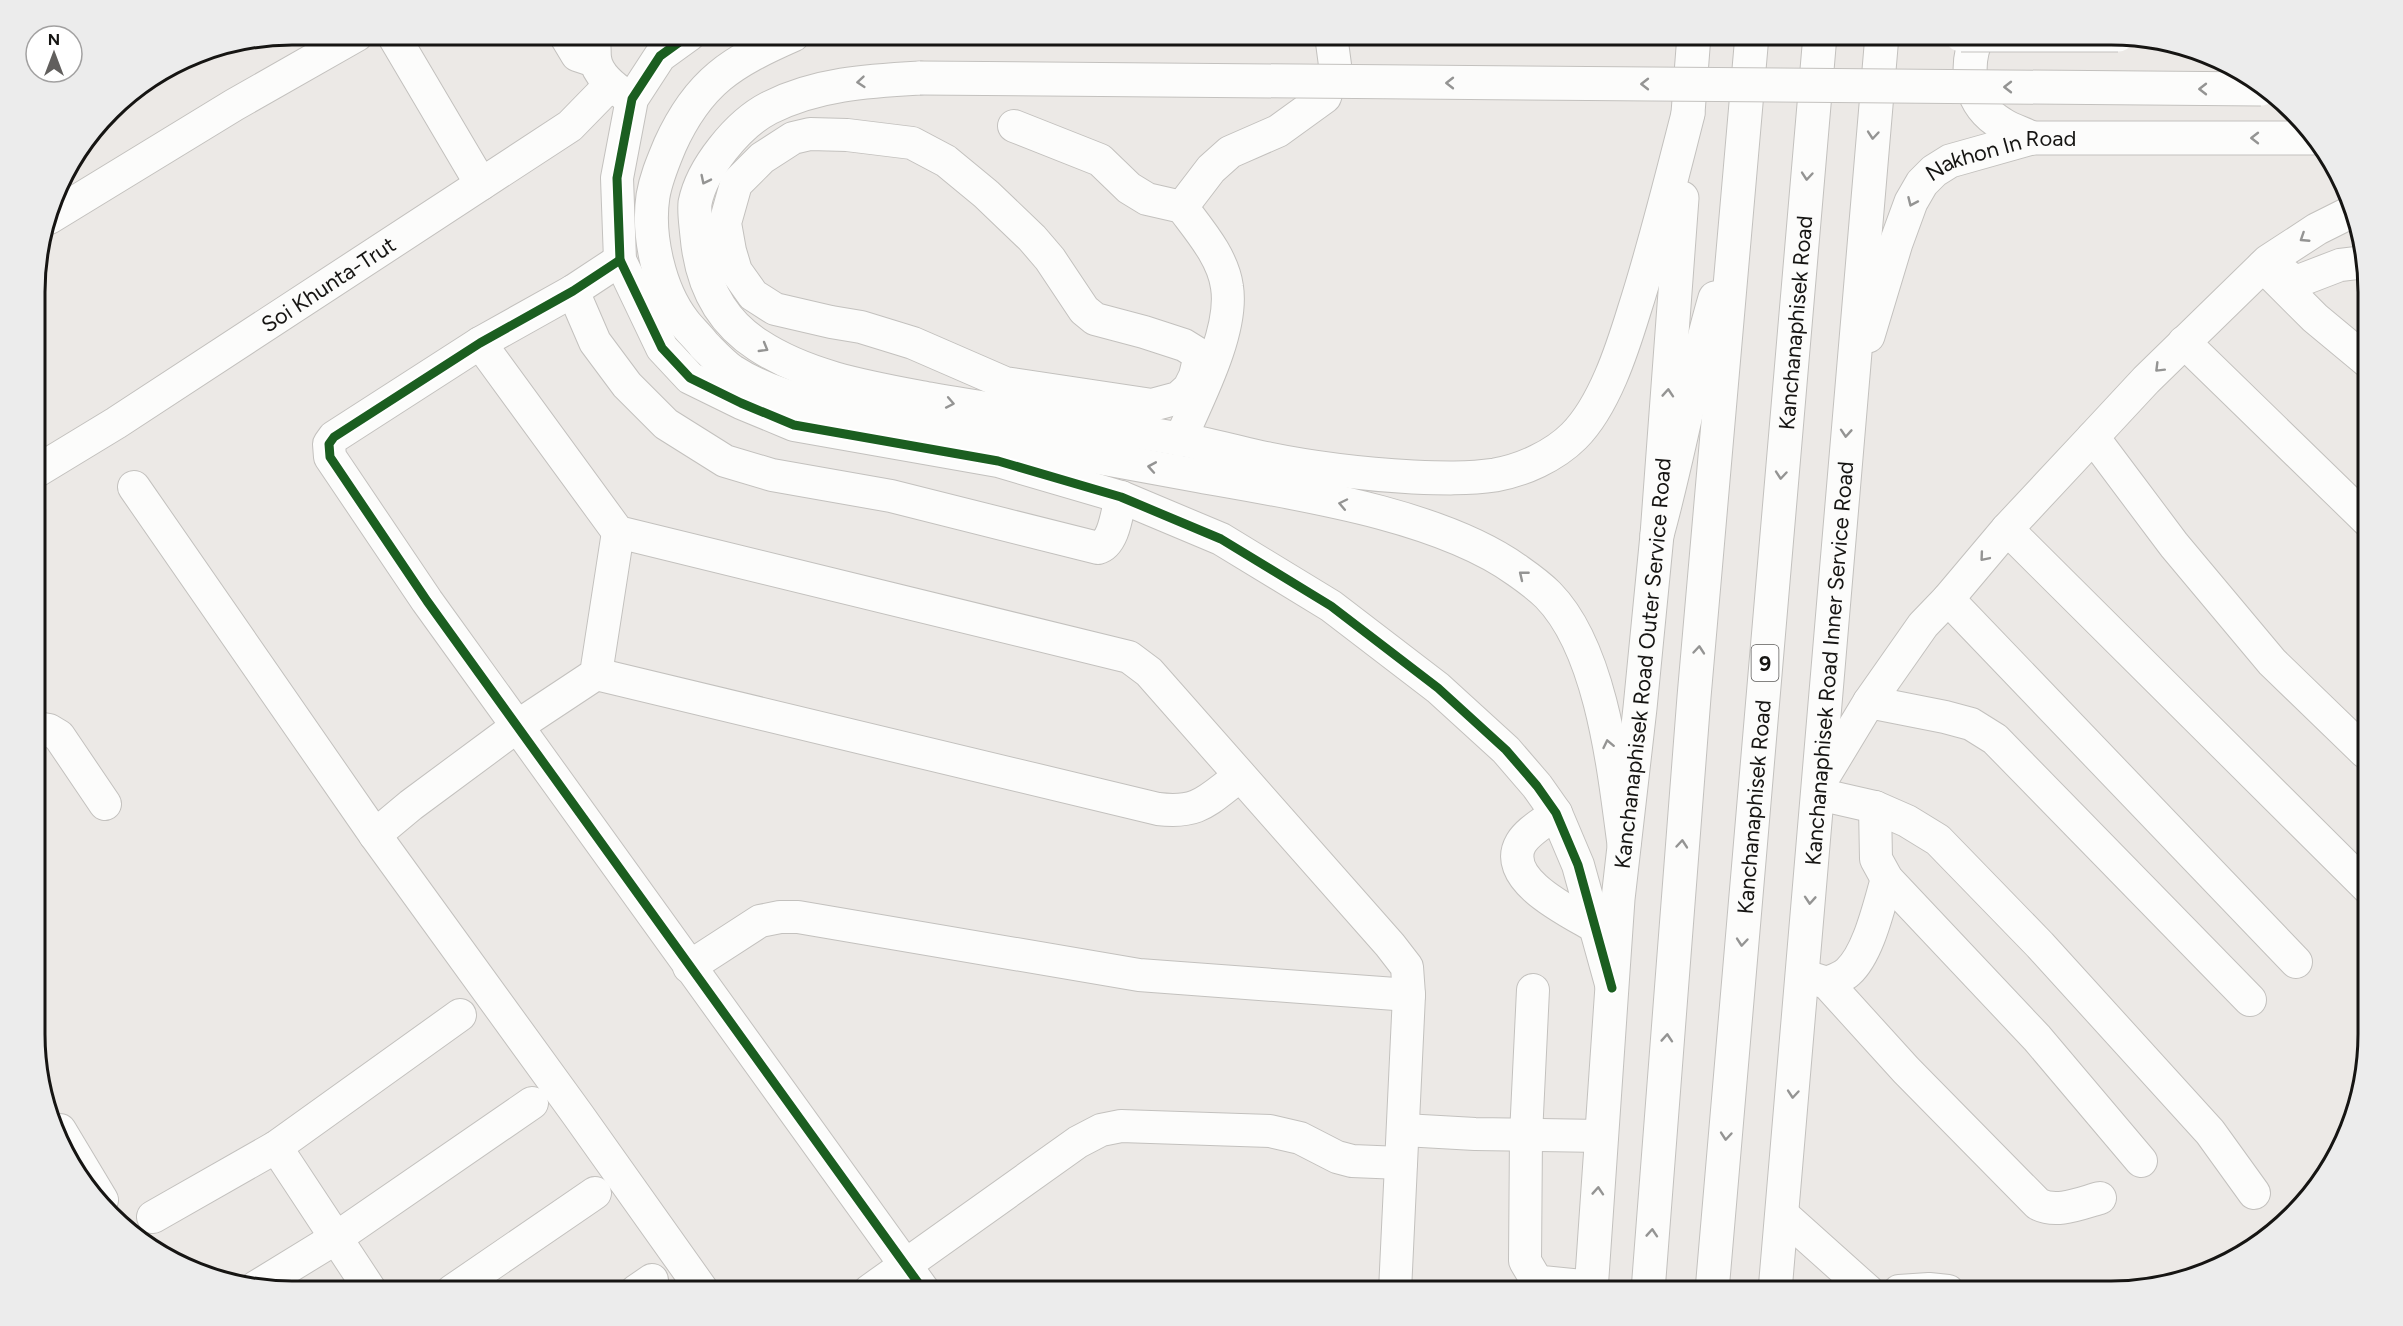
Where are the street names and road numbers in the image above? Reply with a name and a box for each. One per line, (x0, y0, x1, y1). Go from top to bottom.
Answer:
street label: Nakhon In Road (1920, 125, 2076, 187)
street label: Kanchanaphisek Road (1773, 214, 1818, 431)
street label: Soi Khunta-Trut (256, 230, 400, 338)
street label: Kanchanaphisek Road Outer Service Road (1608, 457, 1676, 870)
street label: Kanchanaphisek Road Inner Service Road (1799, 460, 1859, 867)
road number: 9 (1752, 645, 1778, 681)
street label: Kanchanaphisek Road (1731, 698, 1776, 915)

